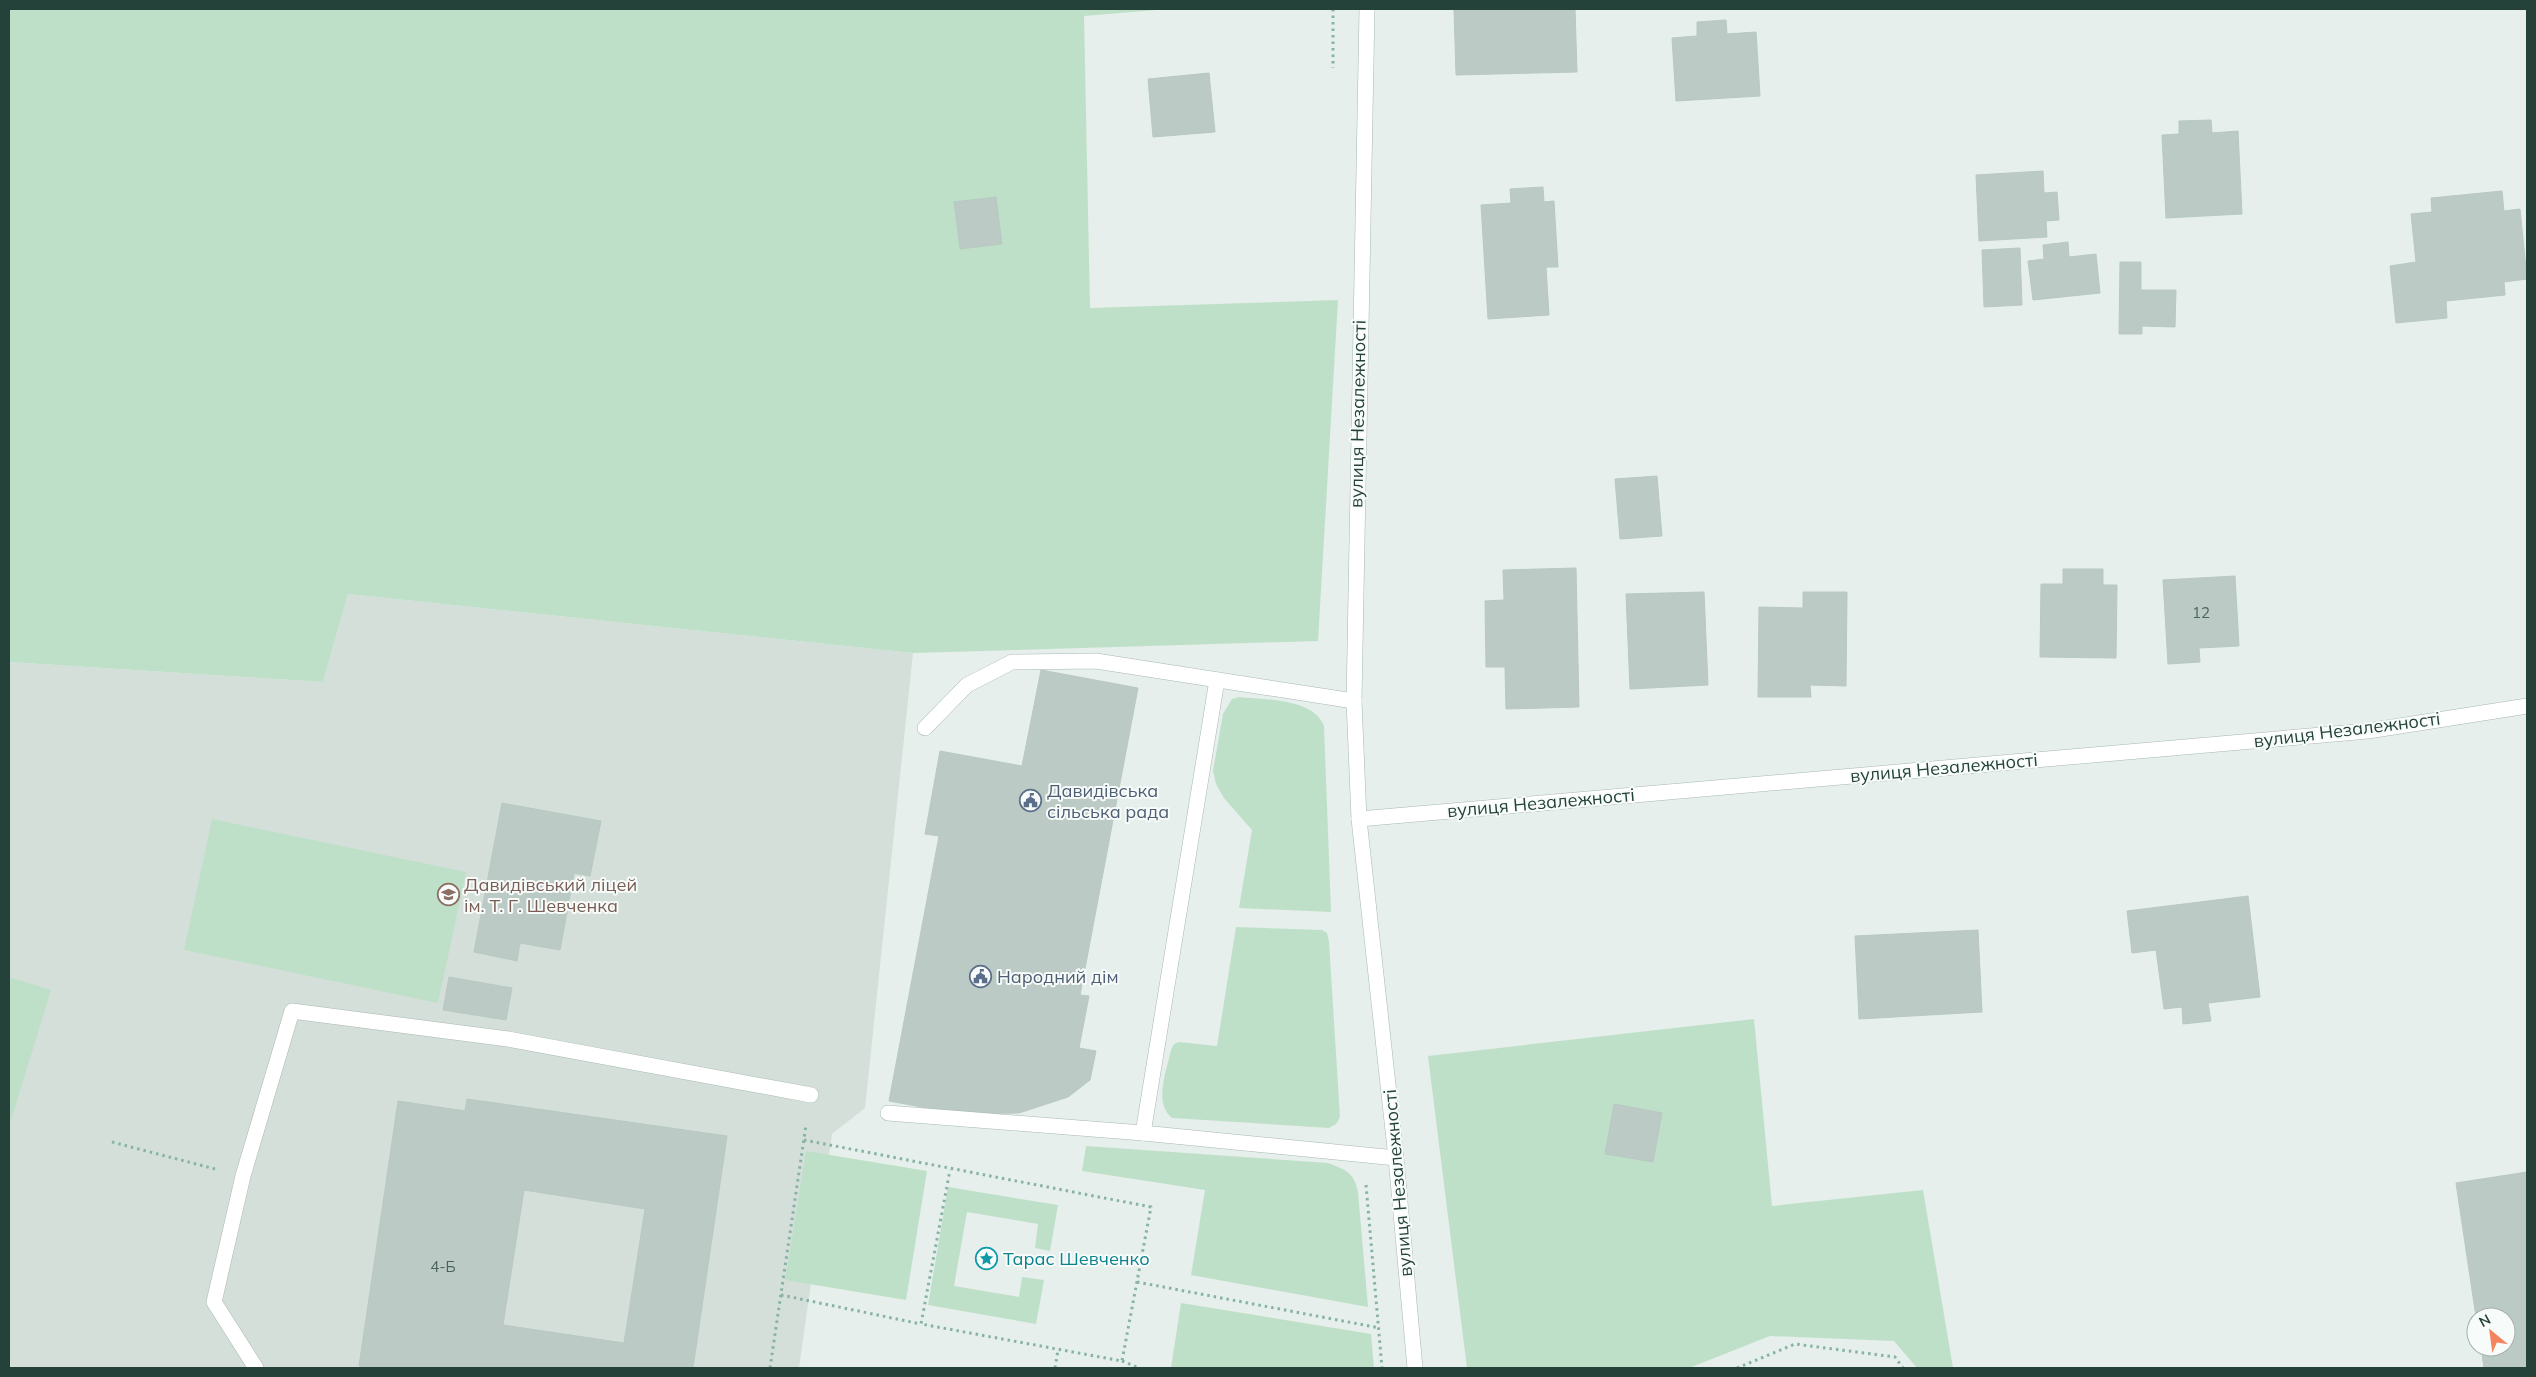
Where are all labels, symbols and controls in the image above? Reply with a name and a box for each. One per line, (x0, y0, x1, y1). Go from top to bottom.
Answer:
street label: вулиця Незалежності (1344, 320, 1371, 508)
house number: 12 (2192, 603, 2210, 622)
street label: вулиця Незалежності (2252, 707, 2442, 752)
street label: вулиця Незалежності (1849, 748, 2039, 787)
place label: Давидівська сільська рада (1047, 779, 1169, 823)
street label: вулиця Незалежності (1446, 783, 1636, 822)
public building icon: Давидівська сільська рада (1019, 789, 1043, 813)
place label: Давидівський ліцей ім. Т. Г. Шевченка (464, 873, 637, 917)
school or university icon: Давидівський ліцей ім. Т. Г. Шевченка (436, 883, 460, 907)
public building icon: Народний дім (969, 965, 993, 989)
place label: Народний дім (997, 965, 1119, 988)
street label: вулиця Незалежності (1378, 1088, 1417, 1278)
place icon: Тарас Шевченко (975, 1247, 999, 1271)
place label: Тарас Шевченко (1003, 1247, 1150, 1270)
house number: 4-Б (430, 1257, 456, 1276)
north arrow (2466, 1307, 2516, 1357)
text: N (2476, 1310, 2494, 1331)

